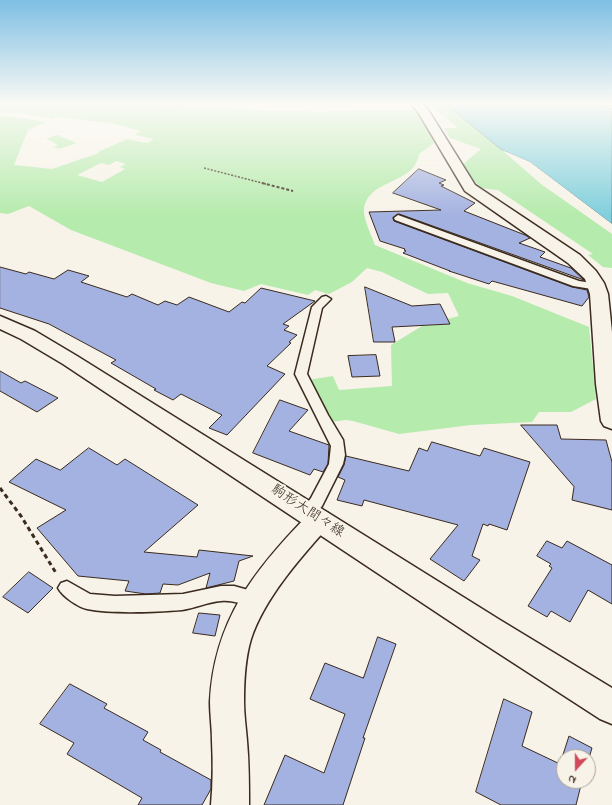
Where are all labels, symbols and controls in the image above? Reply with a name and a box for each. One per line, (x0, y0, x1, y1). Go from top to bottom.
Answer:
street label: 駒形大間々線 (267, 482, 347, 542)
north arrow (556, 749, 596, 789)
text: N (566, 770, 578, 788)

